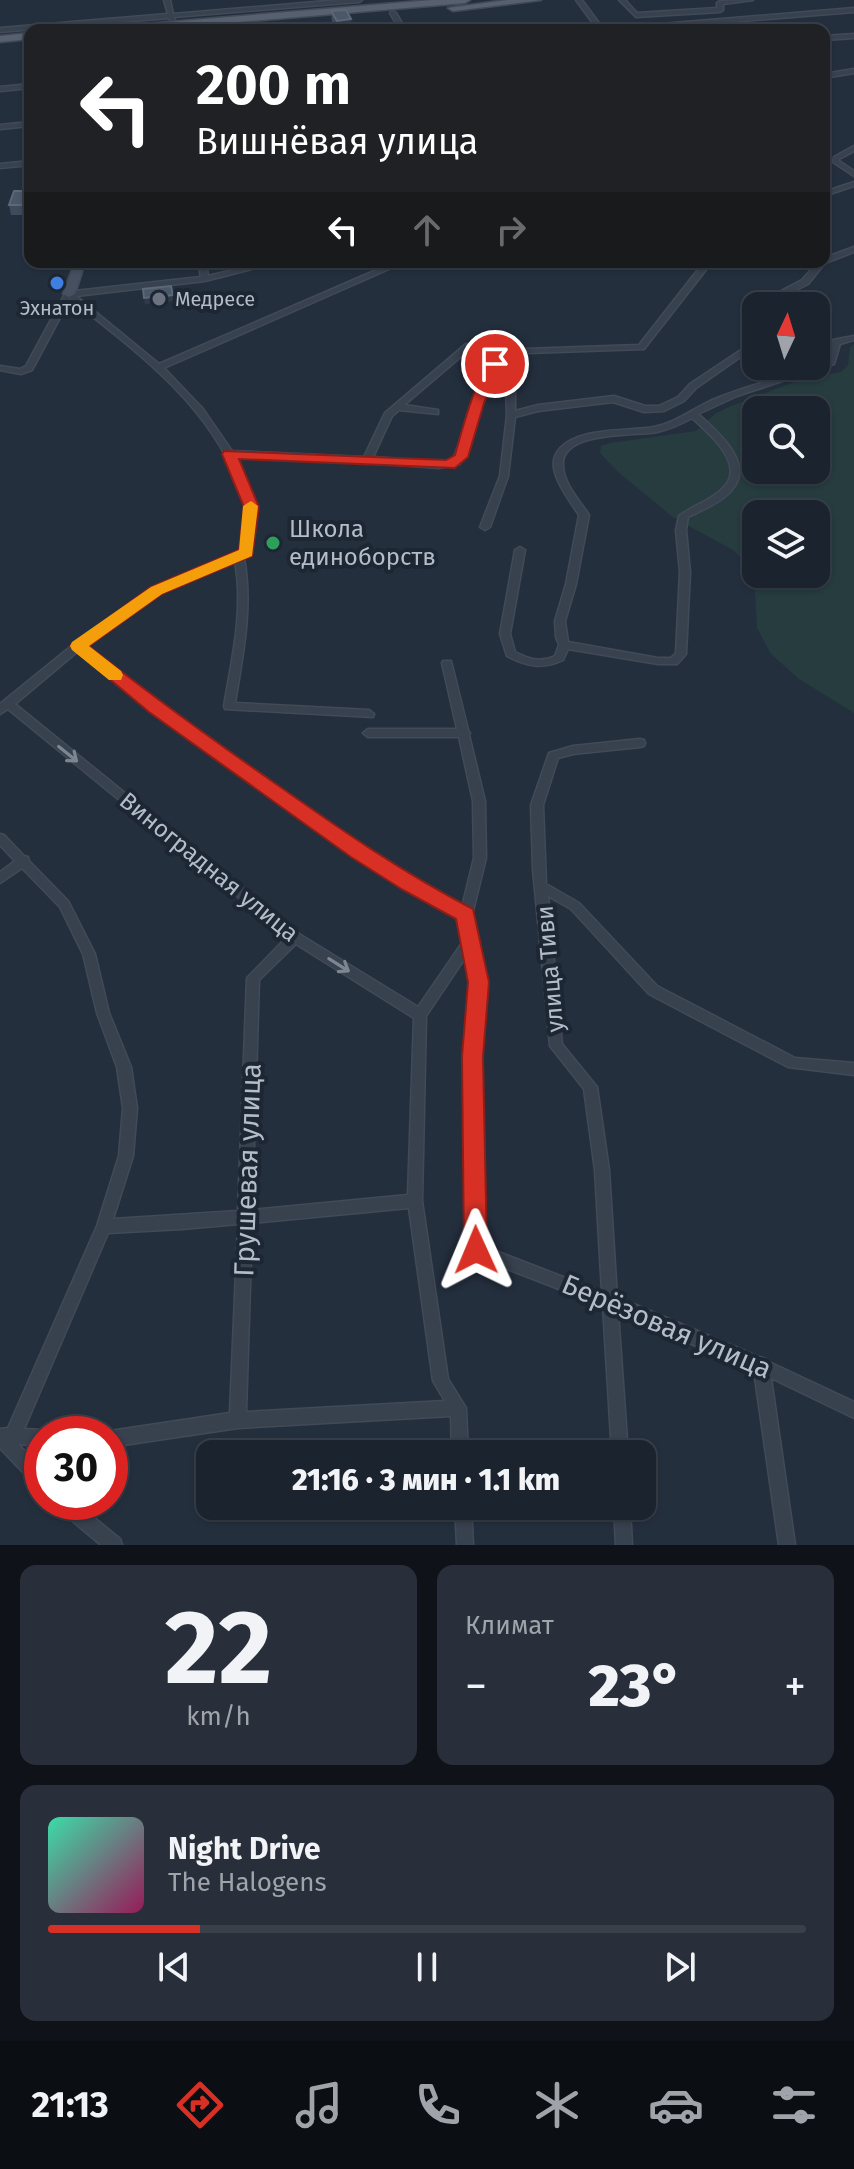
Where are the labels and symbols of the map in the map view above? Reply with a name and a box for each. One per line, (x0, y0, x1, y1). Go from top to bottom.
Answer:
marker: Эхнатон (48, 274, 66, 292)
place label: Медресе (175, 287, 255, 311)
marker: Медресе (150, 290, 168, 308)
north arrow (742, 292, 830, 380)
place label: Эхнатон (20, 296, 94, 320)
pin (461, 330, 529, 398)
place label: Школа единоборств (289, 515, 436, 571)
marker: Школа единоборств (264, 534, 282, 552)
one-way arrow (57, 745, 78, 762)
street label: Виноградная улица (114, 786, 304, 948)
street label: улица Тиви (531, 904, 569, 1034)
one-way arrow (327, 957, 350, 973)
street label: Грушевая улица (227, 1063, 268, 1277)
position arrow (434, 1208, 518, 1292)
street label: Берёзовая улица (557, 1267, 777, 1386)
speed limit sign: 30 (24, 1416, 128, 1520)

